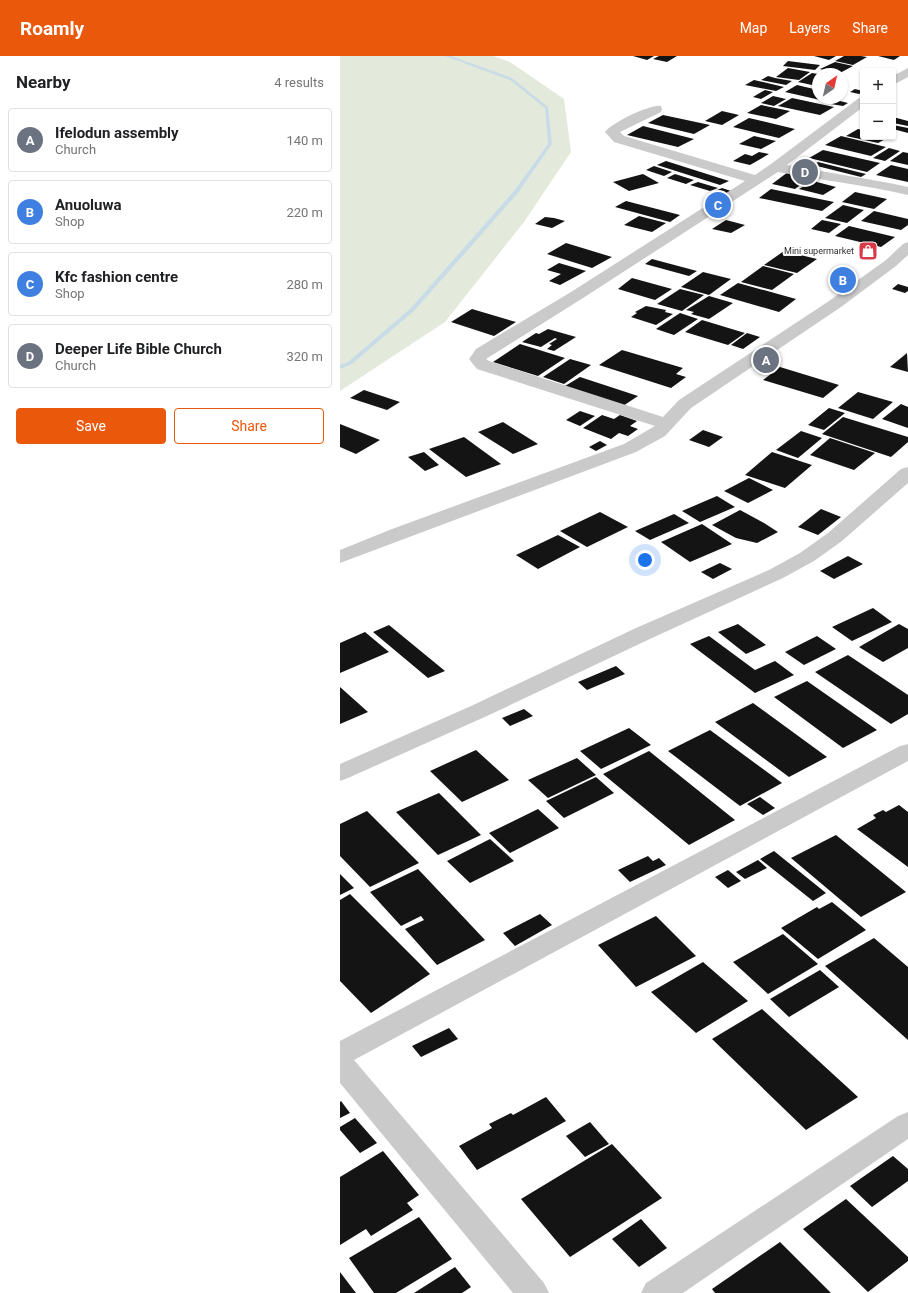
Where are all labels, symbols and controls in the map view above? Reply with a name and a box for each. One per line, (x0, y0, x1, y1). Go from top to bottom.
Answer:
text: Roamly (20, 17, 84, 40)
text: Map (740, 20, 767, 36)
text: Layers (789, 20, 830, 36)
text: Share (852, 20, 888, 36)
north arrow (812, 68, 848, 104)
map controls (860, 68, 896, 140)
button: + (860, 68, 896, 104)
text: Nearby (16, 72, 71, 92)
text: 4 results (274, 75, 324, 90)
button: − (860, 104, 896, 140)
text: Ifelodun assembly (55, 124, 179, 142)
text: A (26, 133, 34, 148)
text: 140 m (286, 133, 323, 148)
text: Church (55, 142, 96, 157)
pin: D (792, 157, 818, 187)
pin: C (705, 190, 731, 220)
text: Anuoluwa (55, 196, 122, 214)
text: B (26, 205, 34, 220)
text: 220 m (286, 205, 323, 220)
text: Shop (55, 214, 85, 229)
shop icon: Mini supermarket (857, 240, 879, 262)
place label: Mini supermarket (784, 246, 854, 256)
pin: B (830, 265, 856, 295)
text: Kfc fashion centre (55, 268, 178, 286)
text: C (26, 277, 34, 292)
text: 280 m (286, 277, 323, 292)
text: Shop (55, 286, 85, 301)
text: Deeper Life Bible Church (55, 340, 222, 358)
pin: A (753, 345, 779, 375)
text: D (26, 349, 34, 364)
text: 320 m (286, 349, 323, 364)
text: Church (55, 358, 96, 373)
button: Save (16, 408, 166, 444)
button: Share (174, 408, 324, 444)
your location (635, 550, 655, 570)

